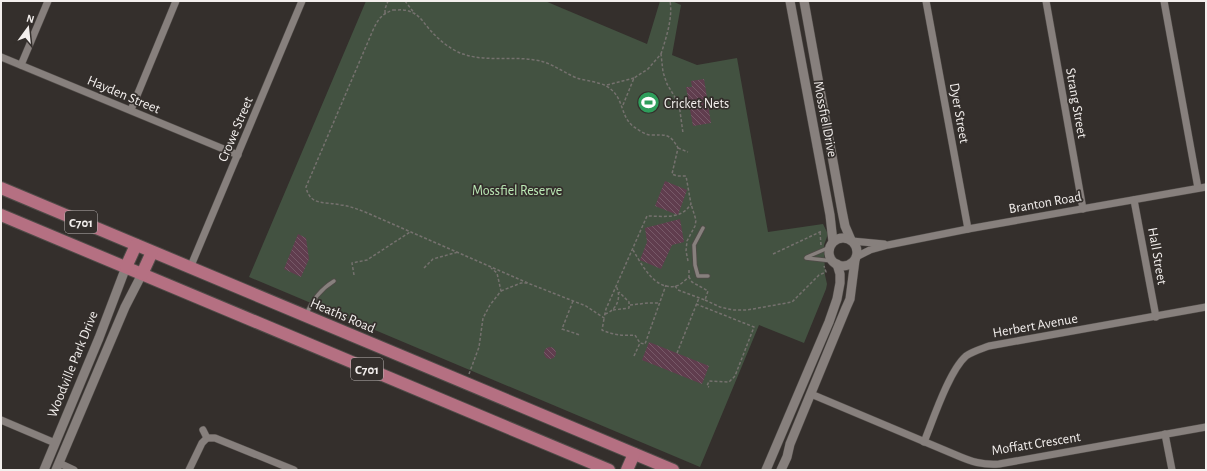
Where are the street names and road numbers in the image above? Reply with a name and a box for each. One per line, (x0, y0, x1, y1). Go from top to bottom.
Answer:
street label: Strang Street (1063, 67, 1089, 140)
street label: Hayden Street (85, 73, 163, 117)
street label: Mossfiel Drive (811, 80, 839, 158)
street label: Dyer Street (947, 82, 971, 145)
street label: Crowe Street (216, 94, 256, 164)
street label: Branton Road (1008, 190, 1083, 216)
road number: C701 (65, 211, 97, 233)
street label: Hall Street (1145, 226, 1169, 286)
street label: Heaths Road (308, 296, 377, 336)
street label: Woodville Park Drive (45, 309, 101, 420)
street label: Herbert Avenue (992, 312, 1079, 340)
road number: C701 (351, 358, 383, 380)
street label: Moffatt Crescent (991, 430, 1082, 458)

